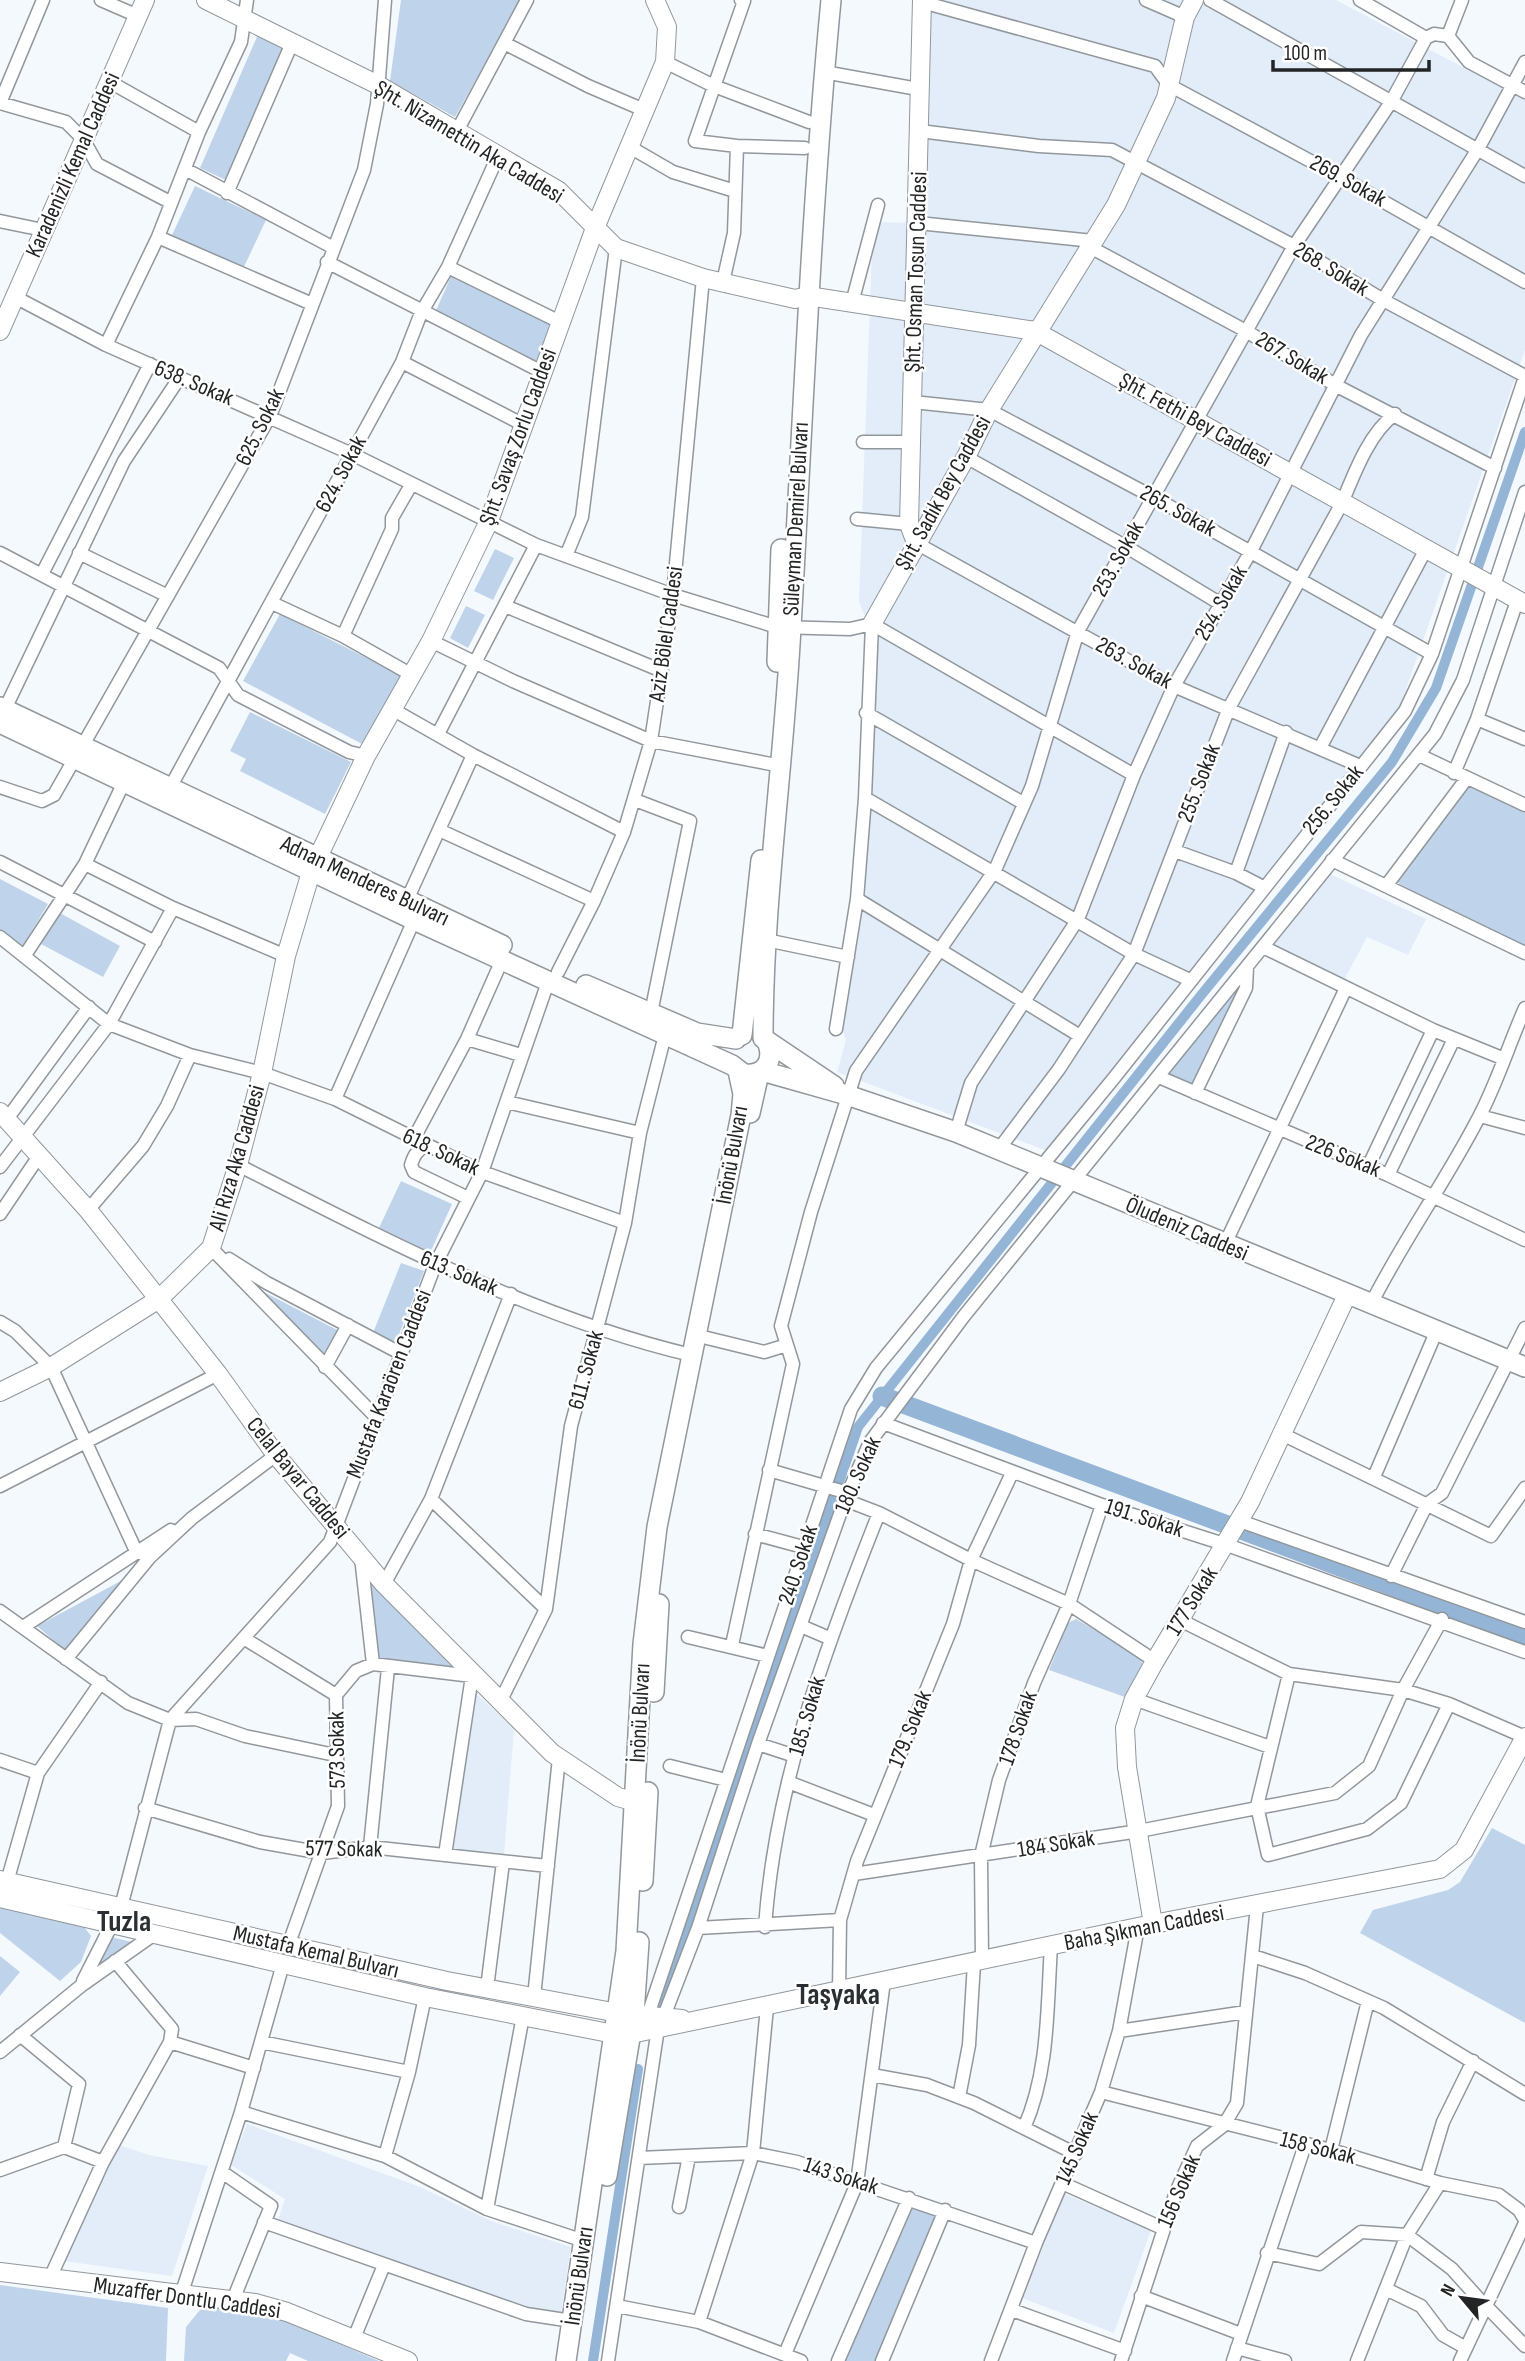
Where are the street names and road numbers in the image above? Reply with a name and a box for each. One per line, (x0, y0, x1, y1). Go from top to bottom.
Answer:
street label: Karadenizli Kemal Caddesi (20, 68, 126, 262)
street label: Şht. Nizamettin Aka Caddesi (369, 74, 569, 210)
street label: 269. Sokak (1305, 149, 1391, 213)
street label: Şht. Osman Tosun Caddesi (898, 171, 934, 373)
street label: 268. Sokak (1288, 236, 1374, 303)
street label: 267. Sokak (1250, 325, 1334, 391)
street label: Şht. Savaş Zorlu Caddesi (473, 345, 563, 529)
street label: 638. Sokak (150, 354, 238, 412)
street label: Şht. Fethi Bey Caddesi (1114, 367, 1276, 473)
street label: 625. Sokak (229, 383, 291, 470)
street label: Şht. Sadık Bey Caddesi (889, 411, 997, 575)
street label: Süleyman Demirel Bulvarı (777, 421, 815, 617)
street label: 624. Sokak (309, 431, 373, 517)
street label: 265. Sokak (1135, 479, 1221, 543)
street label: 253. Sokak (1086, 516, 1150, 602)
street label: 254. Sokak (1188, 560, 1254, 646)
street label: Aziz Bölel Caddesi (643, 565, 689, 704)
street label: 263. Sokak (1091, 631, 1177, 695)
street label: 255. Sokak (1171, 740, 1227, 826)
street label: 256. Sokak (1296, 759, 1370, 841)
street label: Adnan Menderes Bulvarı (275, 829, 454, 932)
street label: Ali Rıza Aka Caddesi (203, 1082, 271, 1235)
street label: İnönü Bulvarı (710, 1104, 754, 1206)
street label: 618. Sokak (398, 1122, 484, 1182)
street label: 226 Sokak (1301, 1128, 1385, 1184)
street label: Öludeniz Caddesi (1121, 1191, 1253, 1267)
street label: 613. Sokak (416, 1244, 502, 1302)
street label: Mustafa Karaören Caddesi (340, 1286, 438, 1482)
street label: 611. Sokak (562, 1327, 610, 1413)
street label: Celal Bayar Caddesi (240, 1411, 356, 1545)
street label: 180. Sokak (829, 1432, 887, 1518)
street label: 191. Sokak (1101, 1492, 1187, 1544)
street label: 240. Sokak (772, 1521, 824, 1608)
street label: 177 Sokak (1160, 1561, 1224, 1641)
street label: İnönü Bulvarı (623, 1663, 657, 1763)
street label: 185. Sokak (782, 1673, 832, 1759)
street label: 179. Sokak (882, 1686, 938, 1772)
street label: 178 Sokak (992, 1687, 1044, 1769)
street label: 573 Sokak (322, 1711, 352, 1789)
street label: 184 Sokak (1015, 1824, 1097, 1864)
street label: 577 Sokak (305, 1834, 383, 1864)
street label: Baha Şıkman Caddesi (1062, 1899, 1226, 1957)
street label: Mustafa Kemal Bulvarı (230, 1919, 402, 1985)
street label: 145 Sokak (1049, 2107, 1105, 2189)
street label: 158 Sokak (1277, 2125, 1359, 2171)
street label: 156 Sokak (1151, 2150, 1207, 2232)
street label: 143 Sokak (800, 2151, 882, 2201)
street label: İnönü Bulvarı (558, 2225, 600, 2327)
street label: Muzaffer Dontlu Caddesi (92, 2271, 282, 2325)

